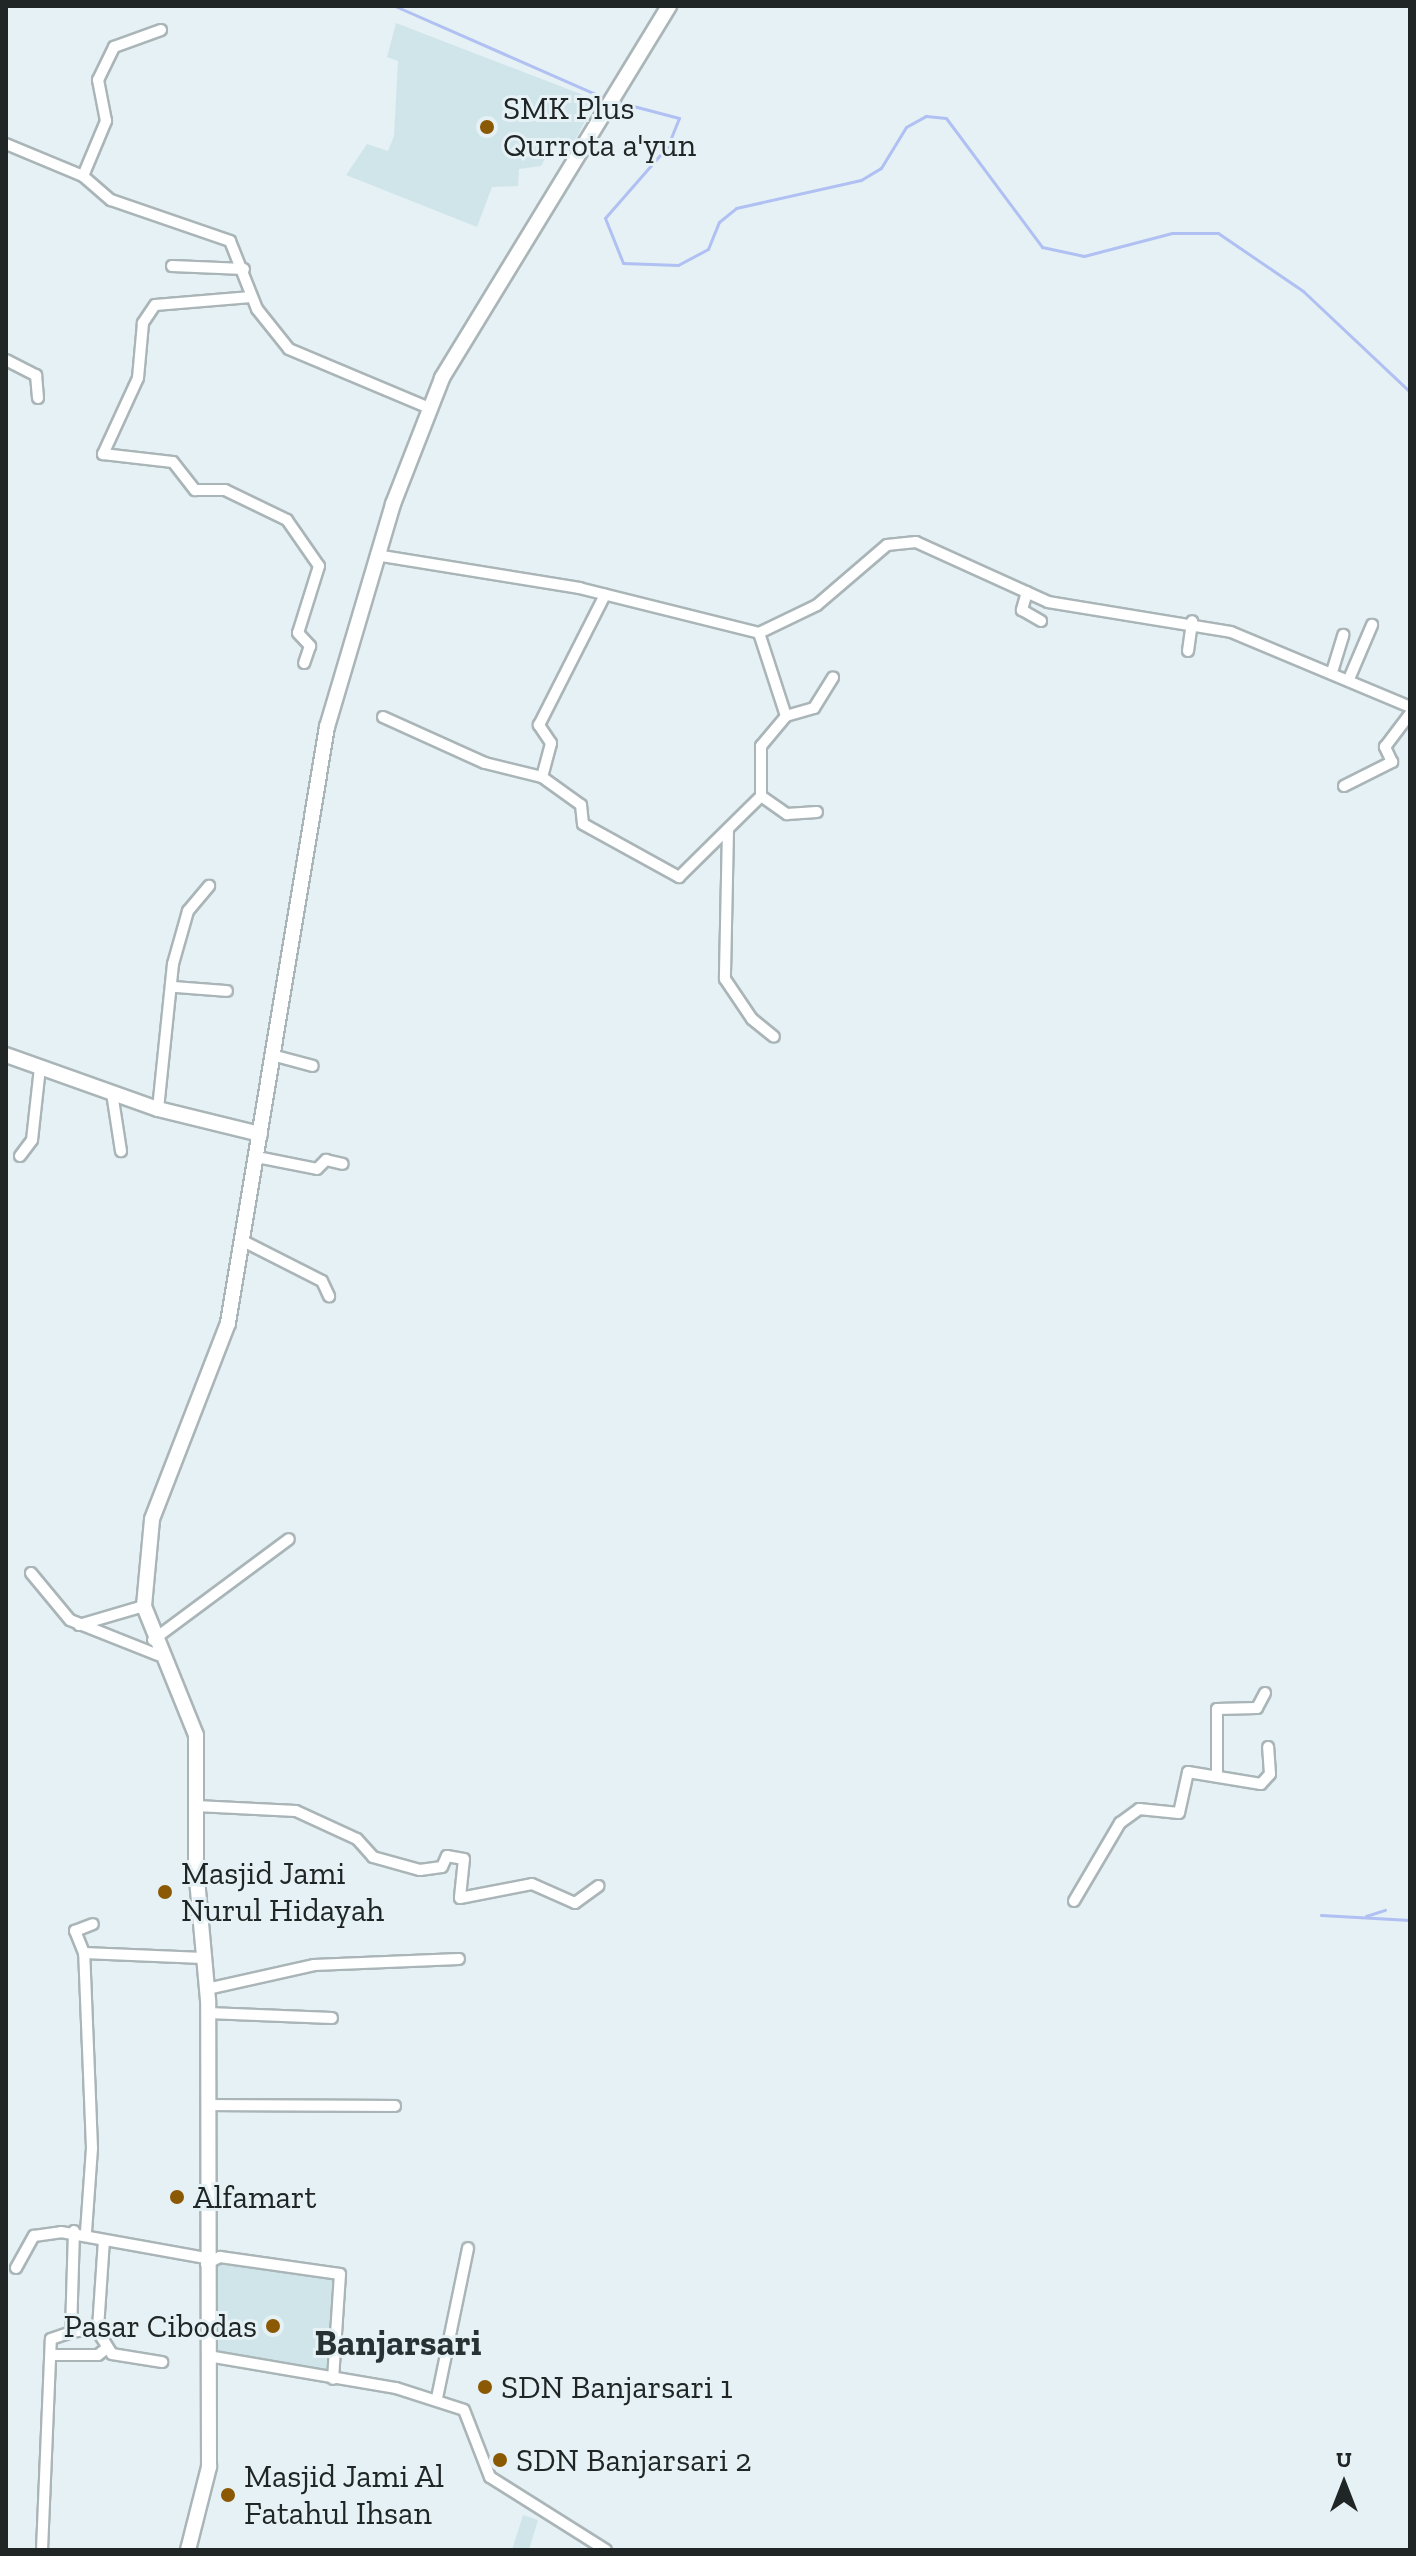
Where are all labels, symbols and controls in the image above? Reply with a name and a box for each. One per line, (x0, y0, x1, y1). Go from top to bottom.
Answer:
place label: SMK Plus Qurrota a'yun (503, 90, 696, 165)
marker: SMK Plus Qurrota a'yun (478, 118, 496, 136)
place label: Masjid Jami Nurul Hidayah (181, 1855, 384, 1930)
marker: Masjid Jami Nurul Hidayah (156, 1883, 174, 1901)
place label: Alfamart (193, 2178, 316, 2216)
marker: Alfamart (168, 2188, 186, 2206)
place label: Pasar Cibodas (63, 2307, 257, 2345)
marker: Pasar Cibodas (264, 2317, 282, 2335)
district label: Banjarsari (315, 2321, 481, 2365)
place label: SDN Banjarsari 1 (501, 2368, 733, 2406)
marker: SDN Banjarsari 1 (476, 2378, 494, 2396)
place label: SDN Banjarsari 2 (516, 2441, 752, 2479)
north arrow (1304, 2444, 1384, 2524)
text: U (1336, 2446, 1352, 2473)
marker: SDN Banjarsari 2 (491, 2451, 509, 2469)
place label: Masjid Jami Al Fatahul Ihsan (244, 2458, 446, 2533)
marker: Masjid Jami Al Fatahul Ihsan (219, 2486, 237, 2504)

